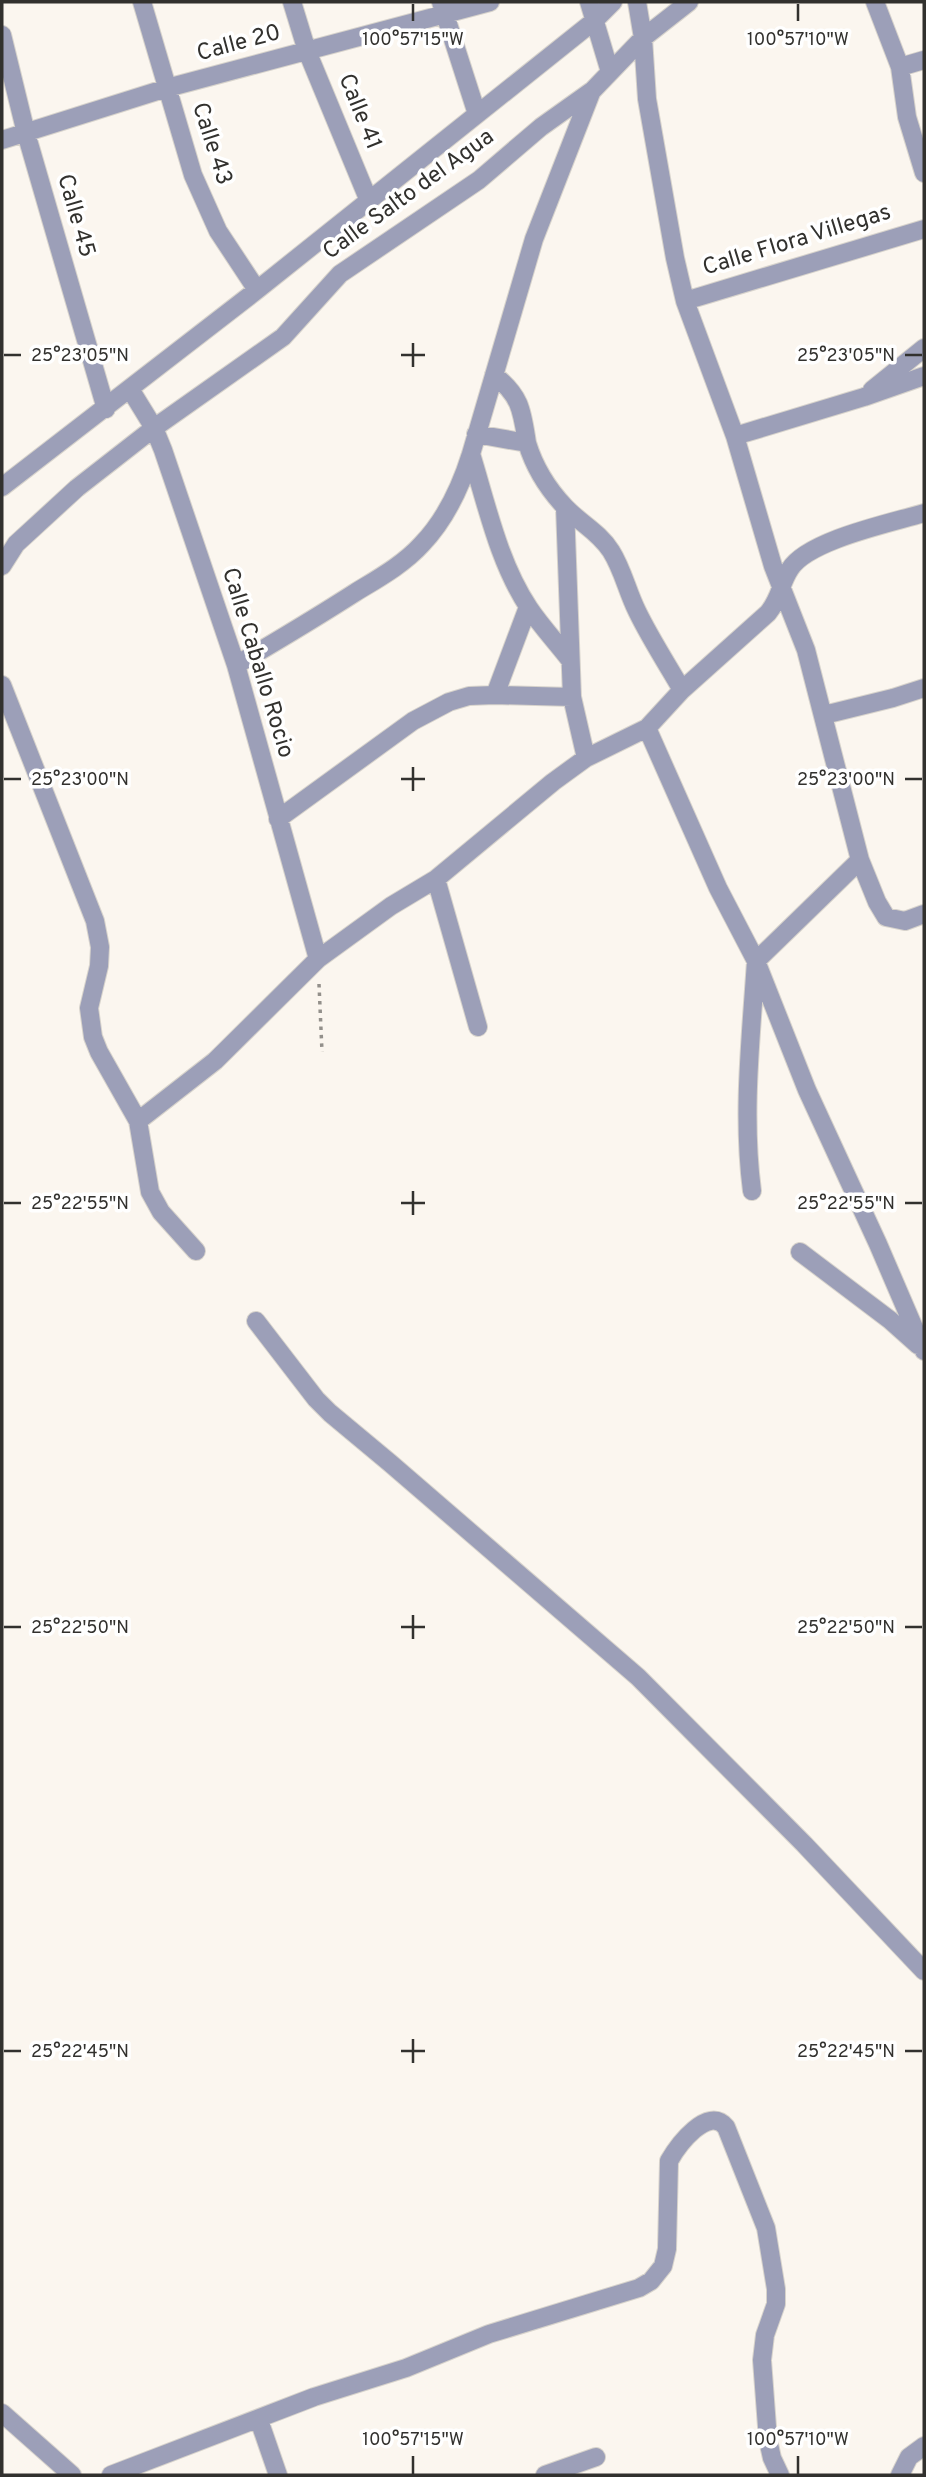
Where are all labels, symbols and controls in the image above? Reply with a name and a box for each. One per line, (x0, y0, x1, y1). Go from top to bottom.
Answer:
street label: Calle 20 (194, 19, 284, 69)
text: 100°57'15"W (362, 29, 464, 52)
text: 100°57'10"W (747, 29, 849, 52)
street label: Calle 41 (331, 70, 387, 154)
street label: Calle 43 (184, 99, 238, 189)
street label: Calle Salto del Agua (318, 123, 500, 267)
street label: Calle 45 (49, 171, 101, 261)
street label: Calle Flora Villegas (699, 199, 895, 283)
text: 25°23'05"N (31, 345, 129, 368)
text: 25°23'05"N (797, 345, 895, 368)
street label: Calle Caballo Rocio (214, 564, 300, 762)
text: 25°23'00"N (31, 769, 129, 792)
text: 25°23'00"N (797, 769, 895, 792)
text: 25°22'55"N (31, 1193, 129, 1216)
text: 25°22'55"N (797, 1193, 895, 1216)
text: 25°22'50"N (31, 1617, 129, 1640)
text: 25°22'50"N (797, 1617, 895, 1640)
text: 25°22'45"N (31, 2041, 129, 2064)
text: 25°22'45"N (797, 2041, 895, 2064)
text: 100°57'15"W (362, 2429, 464, 2452)
text: 100°57'10"W (747, 2429, 849, 2452)

